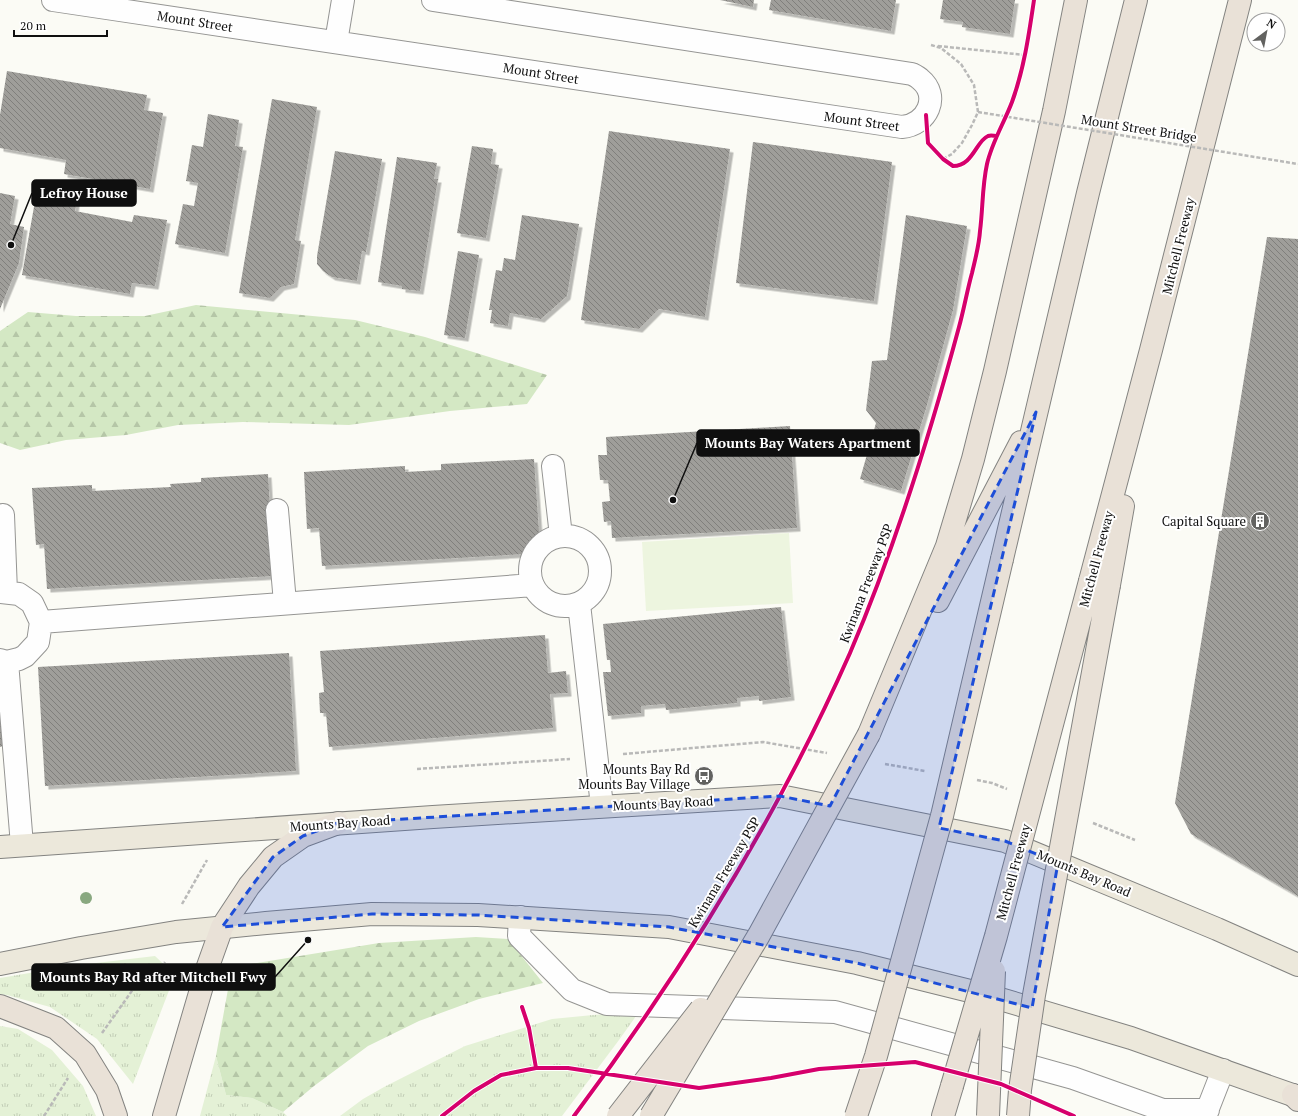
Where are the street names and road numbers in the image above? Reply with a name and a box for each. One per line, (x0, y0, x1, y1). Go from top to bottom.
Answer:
street label: Mount Street (156, 6, 234, 36)
street label: Mount Street (502, 58, 580, 88)
street label: Mount Street (823, 107, 901, 135)
street label: Mount Street Bridge (1080, 110, 1198, 146)
street label: Mitchell Freeway (1157, 195, 1199, 296)
street label: Mitchell Freeway (1075, 508, 1118, 609)
street label: Kwinana Freeway PSP (835, 521, 897, 645)
street label: Mounts Bay Road (612, 791, 714, 815)
street label: Mounts Bay Road (289, 811, 391, 835)
street label: Kwinana Freeway PSP (684, 813, 764, 931)
street label: Mitchell Freeway (992, 821, 1035, 922)
street label: Mounts Bay Road (1034, 845, 1134, 901)

